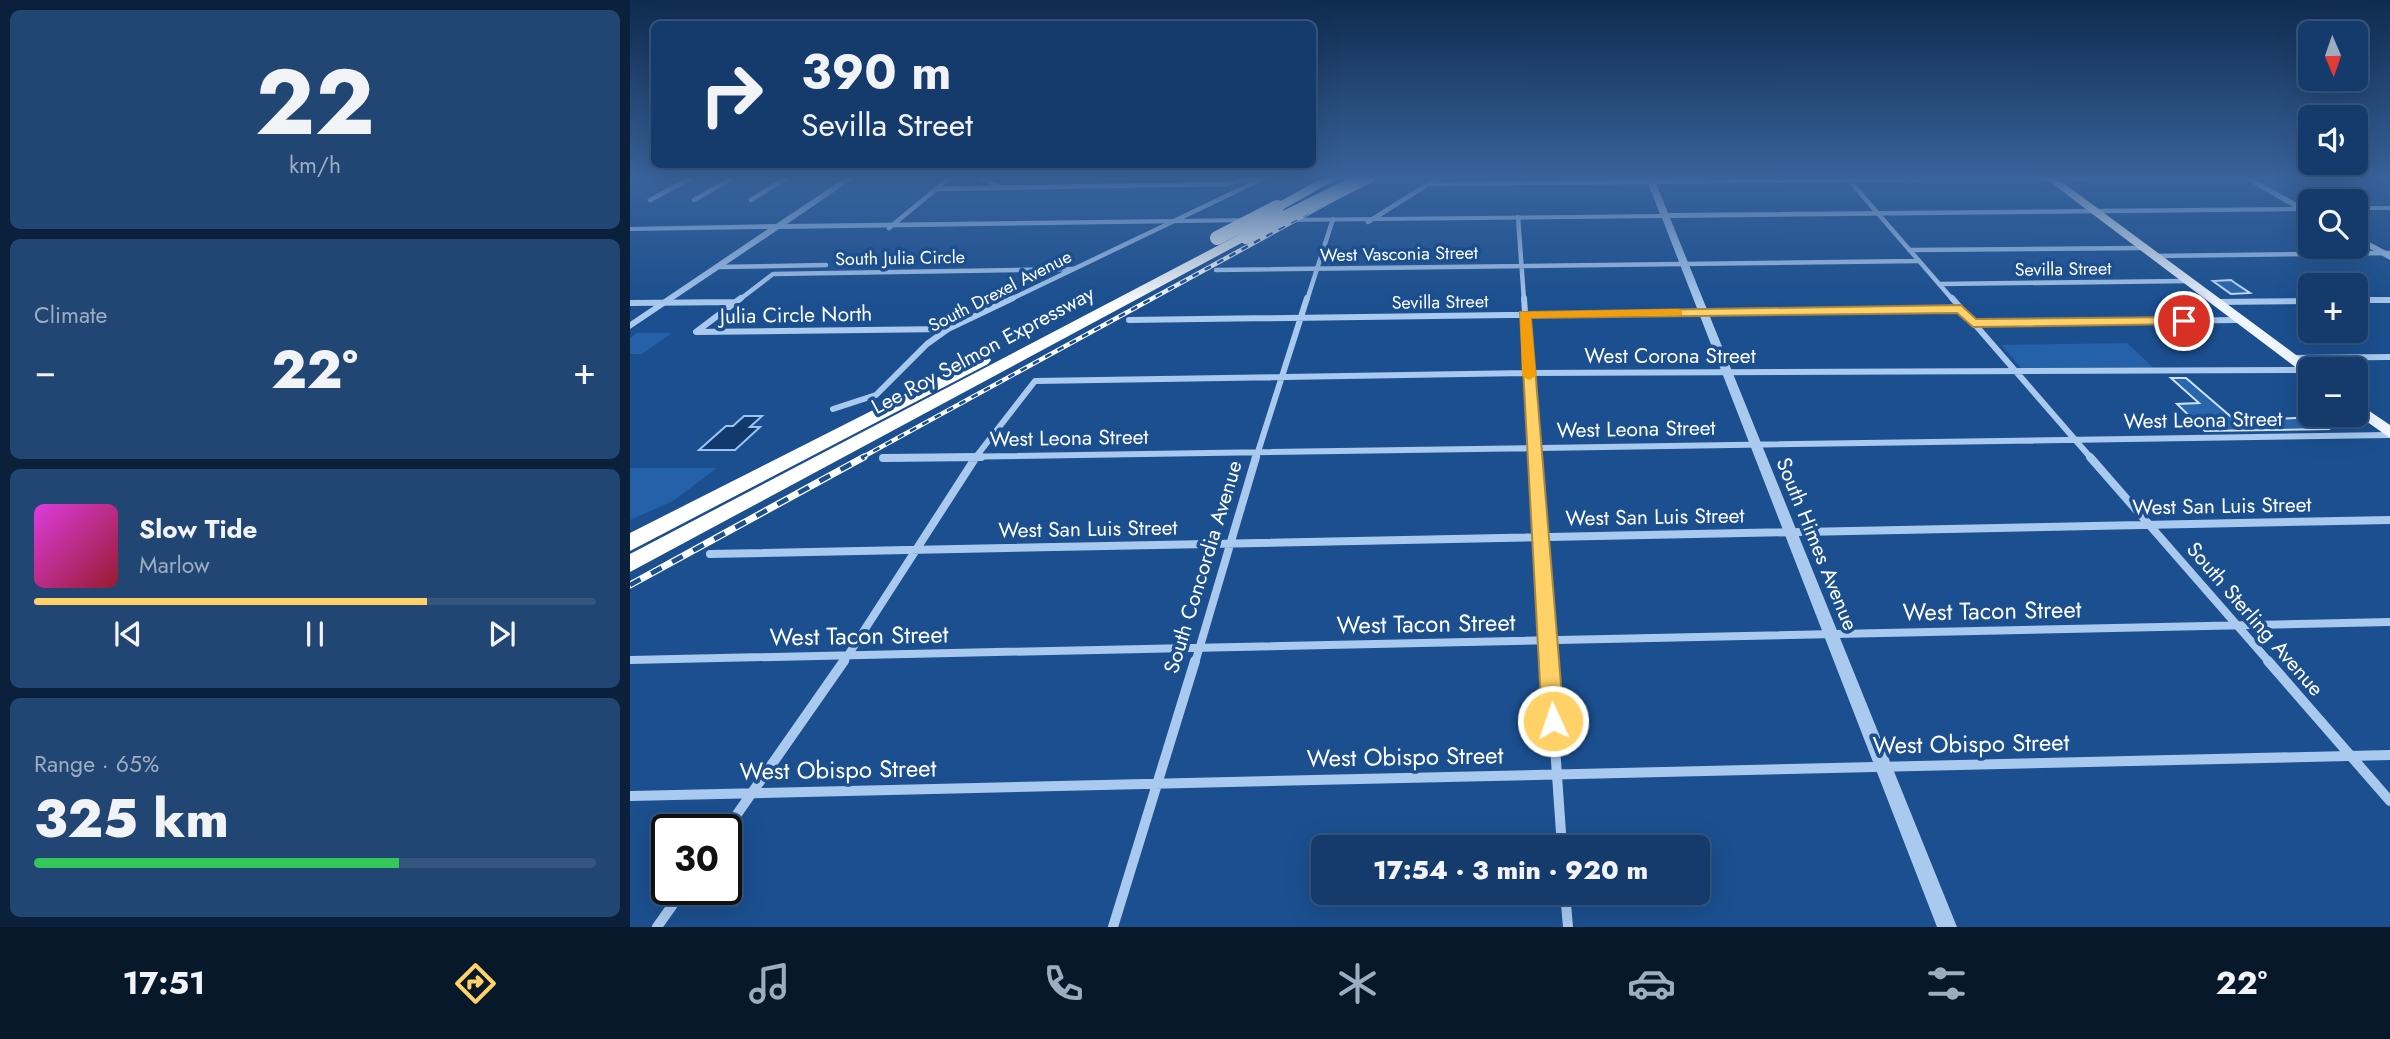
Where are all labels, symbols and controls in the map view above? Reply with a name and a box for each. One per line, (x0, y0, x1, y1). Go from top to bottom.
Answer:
north arrow (2298, 21, 2368, 91)
map controls (2298, 21, 2368, 427)
text: 22 (255, 37, 375, 168)
text: 390 m (801, 37, 952, 107)
icon: right (686, 49, 777, 140)
text: Sevilla Street (801, 102, 973, 148)
button: sound (2298, 105, 2368, 175)
text: km/h (289, 148, 341, 182)
button: search (2298, 189, 2368, 259)
street label: West Vasconia Street (1320, 240, 1479, 268)
street label: South Julia Circle (835, 244, 965, 272)
street label: South Drexel Avenue (924, 244, 1076, 338)
street label: Sevilla Street (2014, 255, 2112, 283)
button: + (2298, 273, 2368, 343)
street label: Lee Roy Selmon Expressway (866, 278, 1100, 422)
street label: Sevilla Street (1391, 288, 1489, 316)
pin (2154, 291, 2214, 351)
text: Climate (34, 298, 107, 332)
street label: Julia Circle North (717, 299, 872, 331)
icon: arrive (2165, 302, 2203, 340)
text: 22° (271, 332, 358, 408)
street label: West Corona Street (1584, 341, 1756, 371)
text: − (34, 343, 56, 398)
text: + (573, 343, 596, 398)
button: − (2298, 357, 2368, 427)
street label: West Leona Street (2123, 404, 2283, 436)
street label: West Leona Street (1556, 413, 1716, 445)
street label: West Leona Street (989, 422, 1149, 454)
street label: South Himes Avenue (1769, 453, 1865, 635)
street label: South Concordia Avenue (1156, 457, 1250, 677)
street label: West San Luis Street (2132, 489, 2312, 523)
street label: West San Luis Street (1565, 500, 1745, 534)
text: Slow Tide (139, 510, 258, 548)
street label: West San Luis Street (998, 512, 1178, 546)
street label: South Sterling Avenue (2179, 535, 2331, 703)
text: Marlow (139, 548, 210, 582)
street label: West Tacon Street (1902, 591, 2082, 630)
street label: West Tacon Street (1336, 604, 1516, 643)
icon: previous (109, 615, 147, 653)
icon: pause (296, 615, 334, 653)
icon: next (483, 615, 521, 653)
street label: West Tacon Street (769, 616, 949, 655)
position arrow (1516, 684, 1590, 758)
street label: West Obispo Street (1872, 724, 2070, 763)
street label: West Obispo Street (1306, 737, 1504, 776)
text: Range · 65% (34, 747, 159, 781)
street label: West Obispo Street (739, 750, 937, 789)
text: 325 km (34, 781, 229, 857)
speed limit sign: 30 (651, 814, 742, 905)
text: 17:54 · 3 min · 920 m (1373, 851, 1648, 889)
icon: directions (451, 959, 500, 1008)
icon: music (745, 959, 794, 1008)
icon: phone (1039, 959, 1088, 1008)
icon: climate (1333, 959, 1382, 1008)
icon: car (1627, 959, 1676, 1008)
icon: filters (1922, 959, 1971, 1008)
text: 17:51 (123, 960, 205, 1006)
text: 22° (2216, 960, 2267, 1006)

